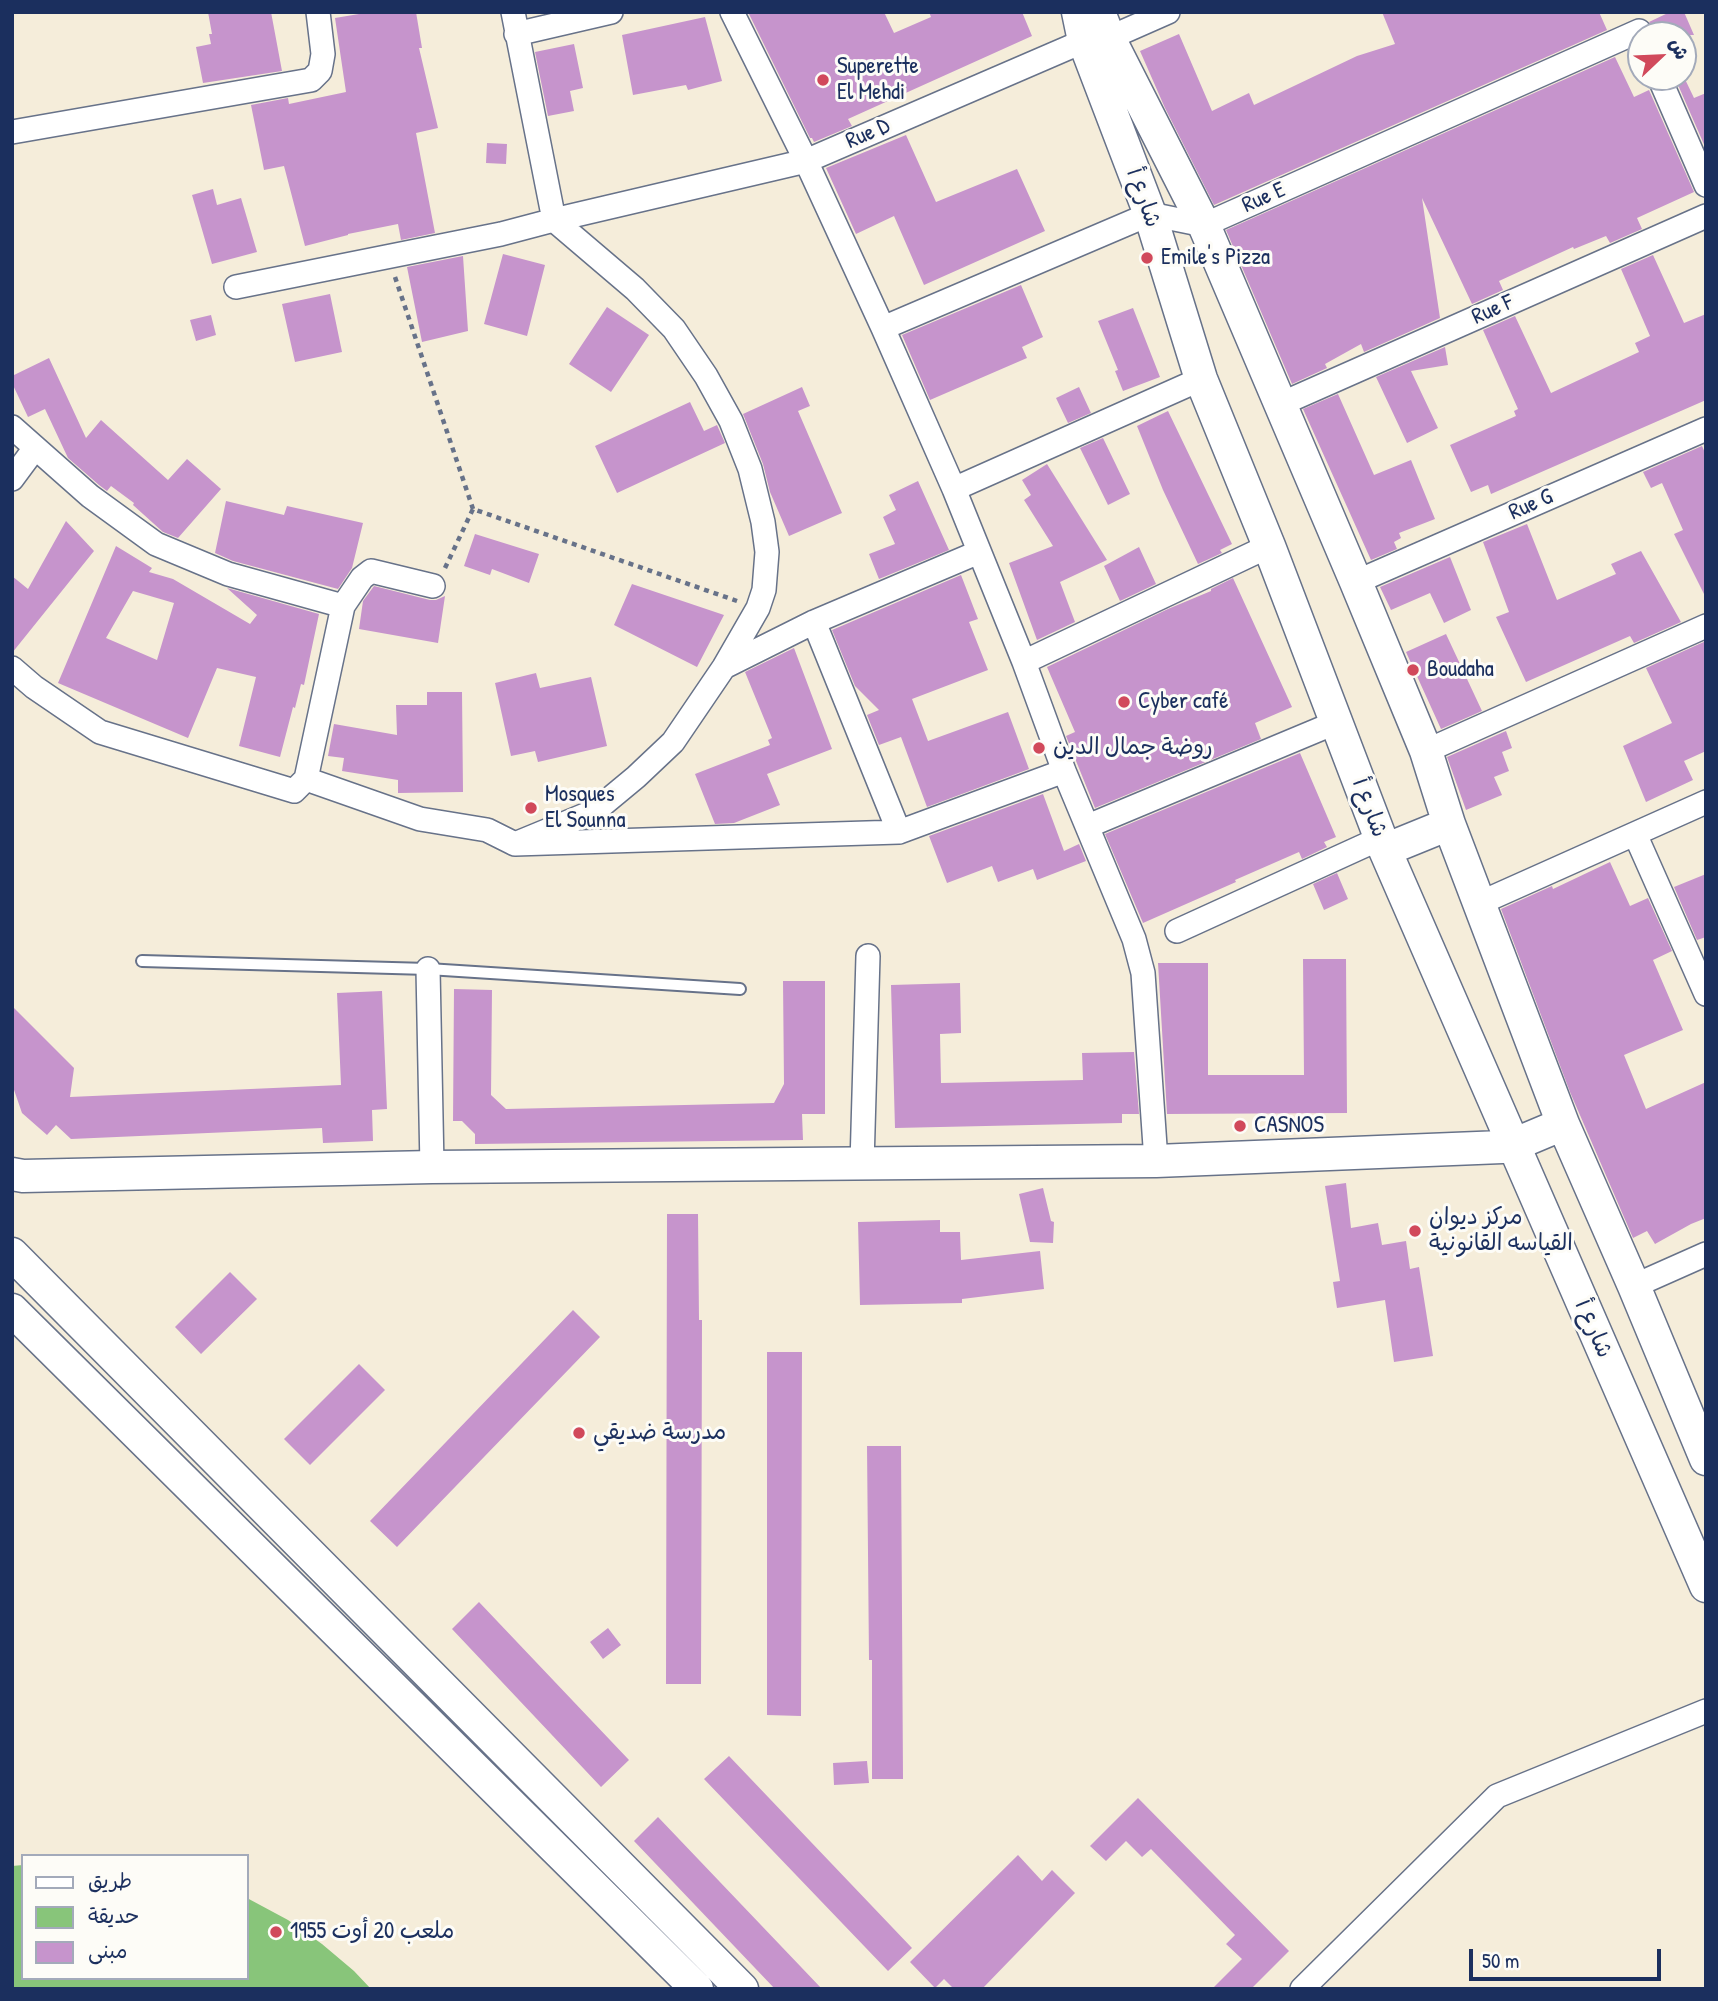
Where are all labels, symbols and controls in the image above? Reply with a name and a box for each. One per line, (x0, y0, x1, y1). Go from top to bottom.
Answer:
north arrow (1627, 21, 1697, 91)
text: ش (1663, 34, 1696, 63)
place label: Superette El Mehdi (837, 53, 919, 107)
marker: Superette El Mehdi (815, 72, 831, 88)
street label: Rue D (842, 113, 894, 155)
street label: شارع أ (1120, 165, 1166, 231)
street label: Rue E (1238, 176, 1290, 220)
place label: Emile's Pizza (1161, 244, 1270, 272)
marker: Emile's Pizza (1139, 250, 1155, 266)
street label: Rue F (1468, 289, 1518, 331)
street label: Rue G (1505, 483, 1557, 527)
place label: Boudaha (1427, 656, 1494, 684)
marker: Boudaha (1405, 662, 1421, 678)
place label: Cyber café (1138, 688, 1228, 716)
marker: Cyber café (1116, 694, 1132, 710)
place label: روضة جمال الدين (1053, 734, 1213, 762)
marker: روضة جمال الدين (1031, 740, 1047, 756)
street label: شارع أ (1345, 775, 1393, 841)
place label: Mosques El Sounna (545, 781, 625, 835)
marker: Mosques El Sounna (523, 800, 539, 816)
place label: CASNOS (1254, 1112, 1324, 1140)
marker: CASNOS (1232, 1118, 1248, 1134)
place label: مركز ديوان القياسه القانونية (1429, 1204, 1573, 1258)
marker: مركز ديوان القياسه القانونية (1407, 1223, 1423, 1239)
street label: شارع أ (1568, 1296, 1618, 1362)
place label: مدرسة ضديقي (593, 1419, 726, 1447)
marker: مدرسة ضديقي (571, 1425, 587, 1441)
legend (21, 1854, 248, 1980)
text: طريق (88, 1866, 132, 1895)
text: حديقة (88, 1901, 139, 1930)
place label: ملعب 20 أوت 1955 (290, 1918, 454, 1946)
marker: ملعب 20 أوت 1955 (268, 1924, 284, 1940)
scale bar (1473, 1934, 1666, 1978)
text: مبنى (88, 1936, 127, 1965)
text: 50 m (1482, 1946, 1519, 1975)

